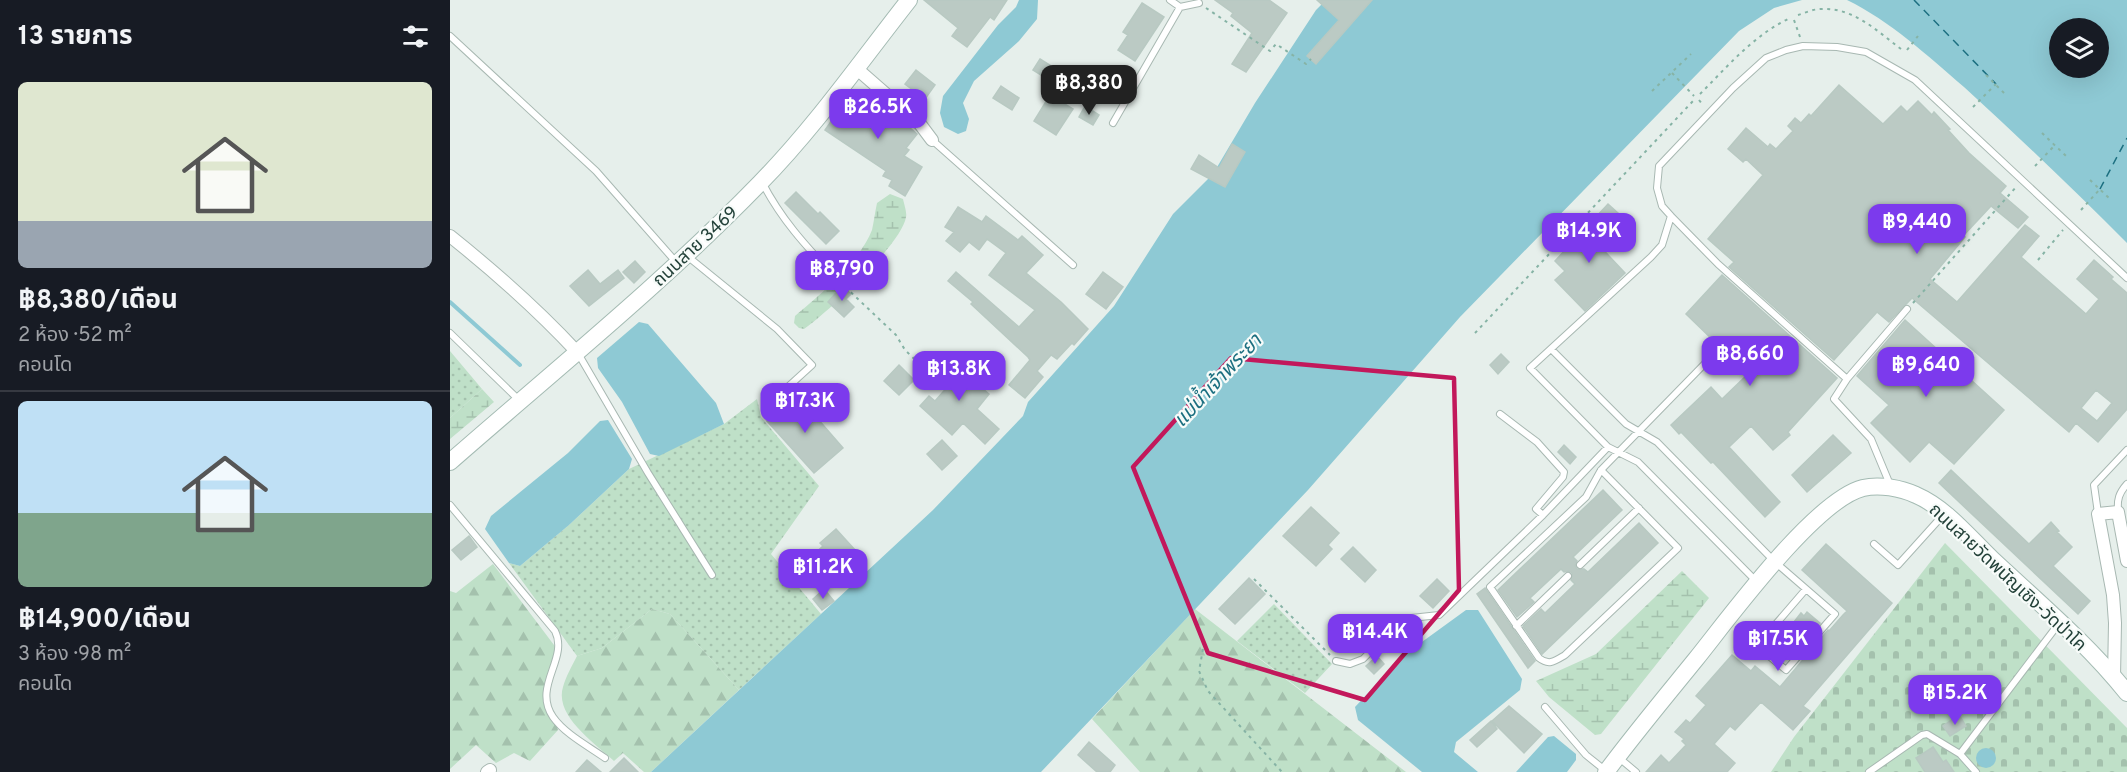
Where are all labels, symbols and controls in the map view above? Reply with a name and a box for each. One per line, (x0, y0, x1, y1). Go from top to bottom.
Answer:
map controls (2049, 18, 2109, 78)
button: layers (2049, 18, 2109, 78)
icon: filters (399, 20, 432, 53)
text: 13 รายการ (18, 21, 132, 54)
pin: ฿8,380 (1040, 65, 1138, 116)
text: ฿8,380 (1055, 71, 1123, 97)
pin: ฿26.5K (829, 89, 927, 140)
text: ฿26.5K (843, 95, 913, 121)
icon: home (171, 121, 279, 229)
street label: ถนนสาย 3469 (649, 202, 743, 292)
pin: ฿9,440 (1868, 204, 1966, 255)
text: ฿9,440 (1882, 210, 1952, 236)
pin: ฿14.9K (1540, 213, 1638, 264)
text: ฿14.9K (1556, 219, 1622, 245)
pin: ฿8,790 (793, 251, 891, 302)
text: ฿8,790 (809, 257, 875, 283)
text: ฿8,380/เดือน (18, 285, 178, 318)
text: 2 ห้อง · 52 m² (18, 323, 132, 349)
water label: แม่น้ำเจ้าพระยา (1166, 326, 1269, 434)
pin: ฿8,660 (1701, 336, 1799, 387)
text: ฿8,660 (1716, 342, 1784, 368)
pin: ฿9,640 (1877, 347, 1975, 398)
pin: ฿13.8K (910, 351, 1008, 402)
text: คอนโด (18, 353, 72, 379)
text: ฿9,640 (1891, 353, 1961, 379)
text: ฿13.8K (927, 357, 991, 383)
pin: ฿17.3K (756, 383, 854, 434)
text: ฿17.3K (775, 389, 835, 415)
icon: home (171, 440, 279, 548)
street label: ถนนสายวัดพนัญเชิง-วัดป่าโค (1923, 499, 2091, 657)
pin: ฿11.2K (774, 549, 872, 600)
text: ฿11.2K (792, 555, 854, 581)
text: ฿14,900/เดือน (18, 604, 191, 637)
pin: ฿14.4K (1326, 614, 1424, 665)
text: ฿14.4K (1342, 620, 1408, 646)
pin: ฿17.5K (1729, 621, 1827, 672)
text: ฿17.5K (1747, 627, 1809, 653)
text: 3 ห้อง · 98 m² (18, 642, 131, 668)
text: คอนโด (18, 672, 72, 698)
pin: ฿15.2K (1906, 675, 2004, 726)
text: ฿15.2K (1922, 681, 1988, 707)

